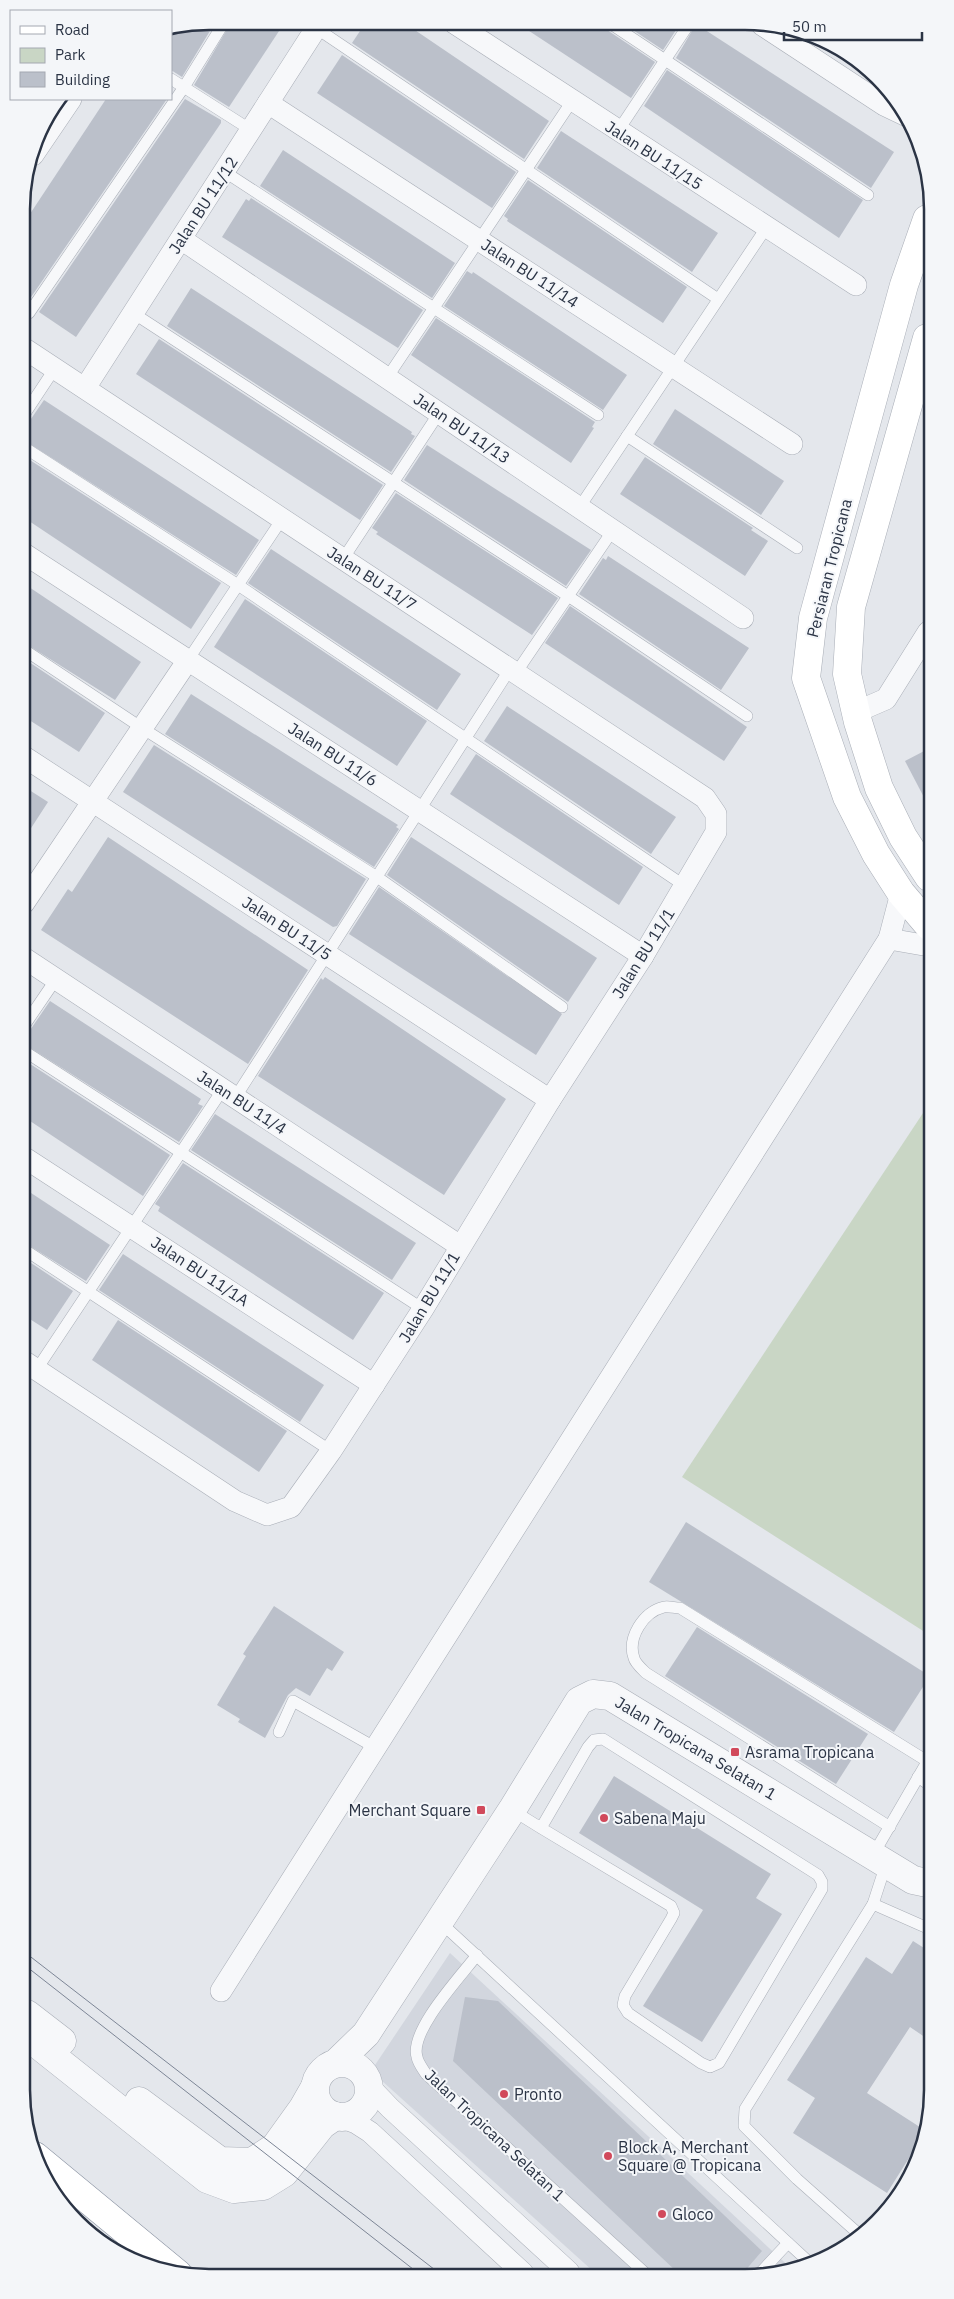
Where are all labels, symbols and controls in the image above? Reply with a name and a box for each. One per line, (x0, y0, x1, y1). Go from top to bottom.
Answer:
legend (10, 10, 172, 100)
scale bar (784, 10, 922, 42)
text: 50 m (792, 17, 827, 36)
text: Road (55, 20, 90, 39)
text: Park (55, 45, 85, 64)
text: Building (55, 70, 110, 89)
street label: Jalan BU 11/15 (602, 116, 706, 194)
street label: Jalan BU 11/12 (164, 153, 242, 257)
street label: Jalan BU 11/14 (478, 234, 582, 312)
street label: Jalan BU 11/13 (410, 388, 514, 468)
street label: Persiaran Tropicana (802, 496, 856, 639)
street label: Jalan BU 11/7 (324, 542, 420, 614)
street label: Jalan BU 11/6 (285, 718, 381, 790)
street label: Jalan BU 11/5 (239, 892, 335, 964)
street label: Jalan BU 11/1 (607, 904, 679, 1002)
street label: Jalan BU 11/4 (194, 1066, 290, 1138)
street label: Jalan BU 11/1A (147, 1232, 253, 1310)
street label: Jalan BU 11/1 (394, 1248, 464, 1346)
street label: Jalan Tropicana Selatan 1 (612, 1692, 780, 1804)
place label: Asrama Tropicana (745, 1742, 875, 1762)
marker: Asrama Tropicana (729, 1746, 741, 1758)
place label: Merchant Square (348, 1800, 471, 1820)
marker: Merchant Square (475, 1804, 487, 1816)
place label: Sabena Maju (614, 1808, 706, 1828)
marker: Sabena Maju (598, 1812, 610, 1824)
street label: Jalan Tropicana Selatan 1 (421, 2065, 569, 2205)
place label: Pronto (514, 2084, 562, 2104)
marker: Pronto (498, 2088, 510, 2100)
place label: Block A, Merchant Square @ Tropicana (618, 2137, 762, 2175)
marker: Block A, Merchant Square @ Tropicana (602, 2150, 614, 2162)
place label: Gloco (672, 2204, 713, 2224)
marker: Gloco (656, 2208, 668, 2220)

